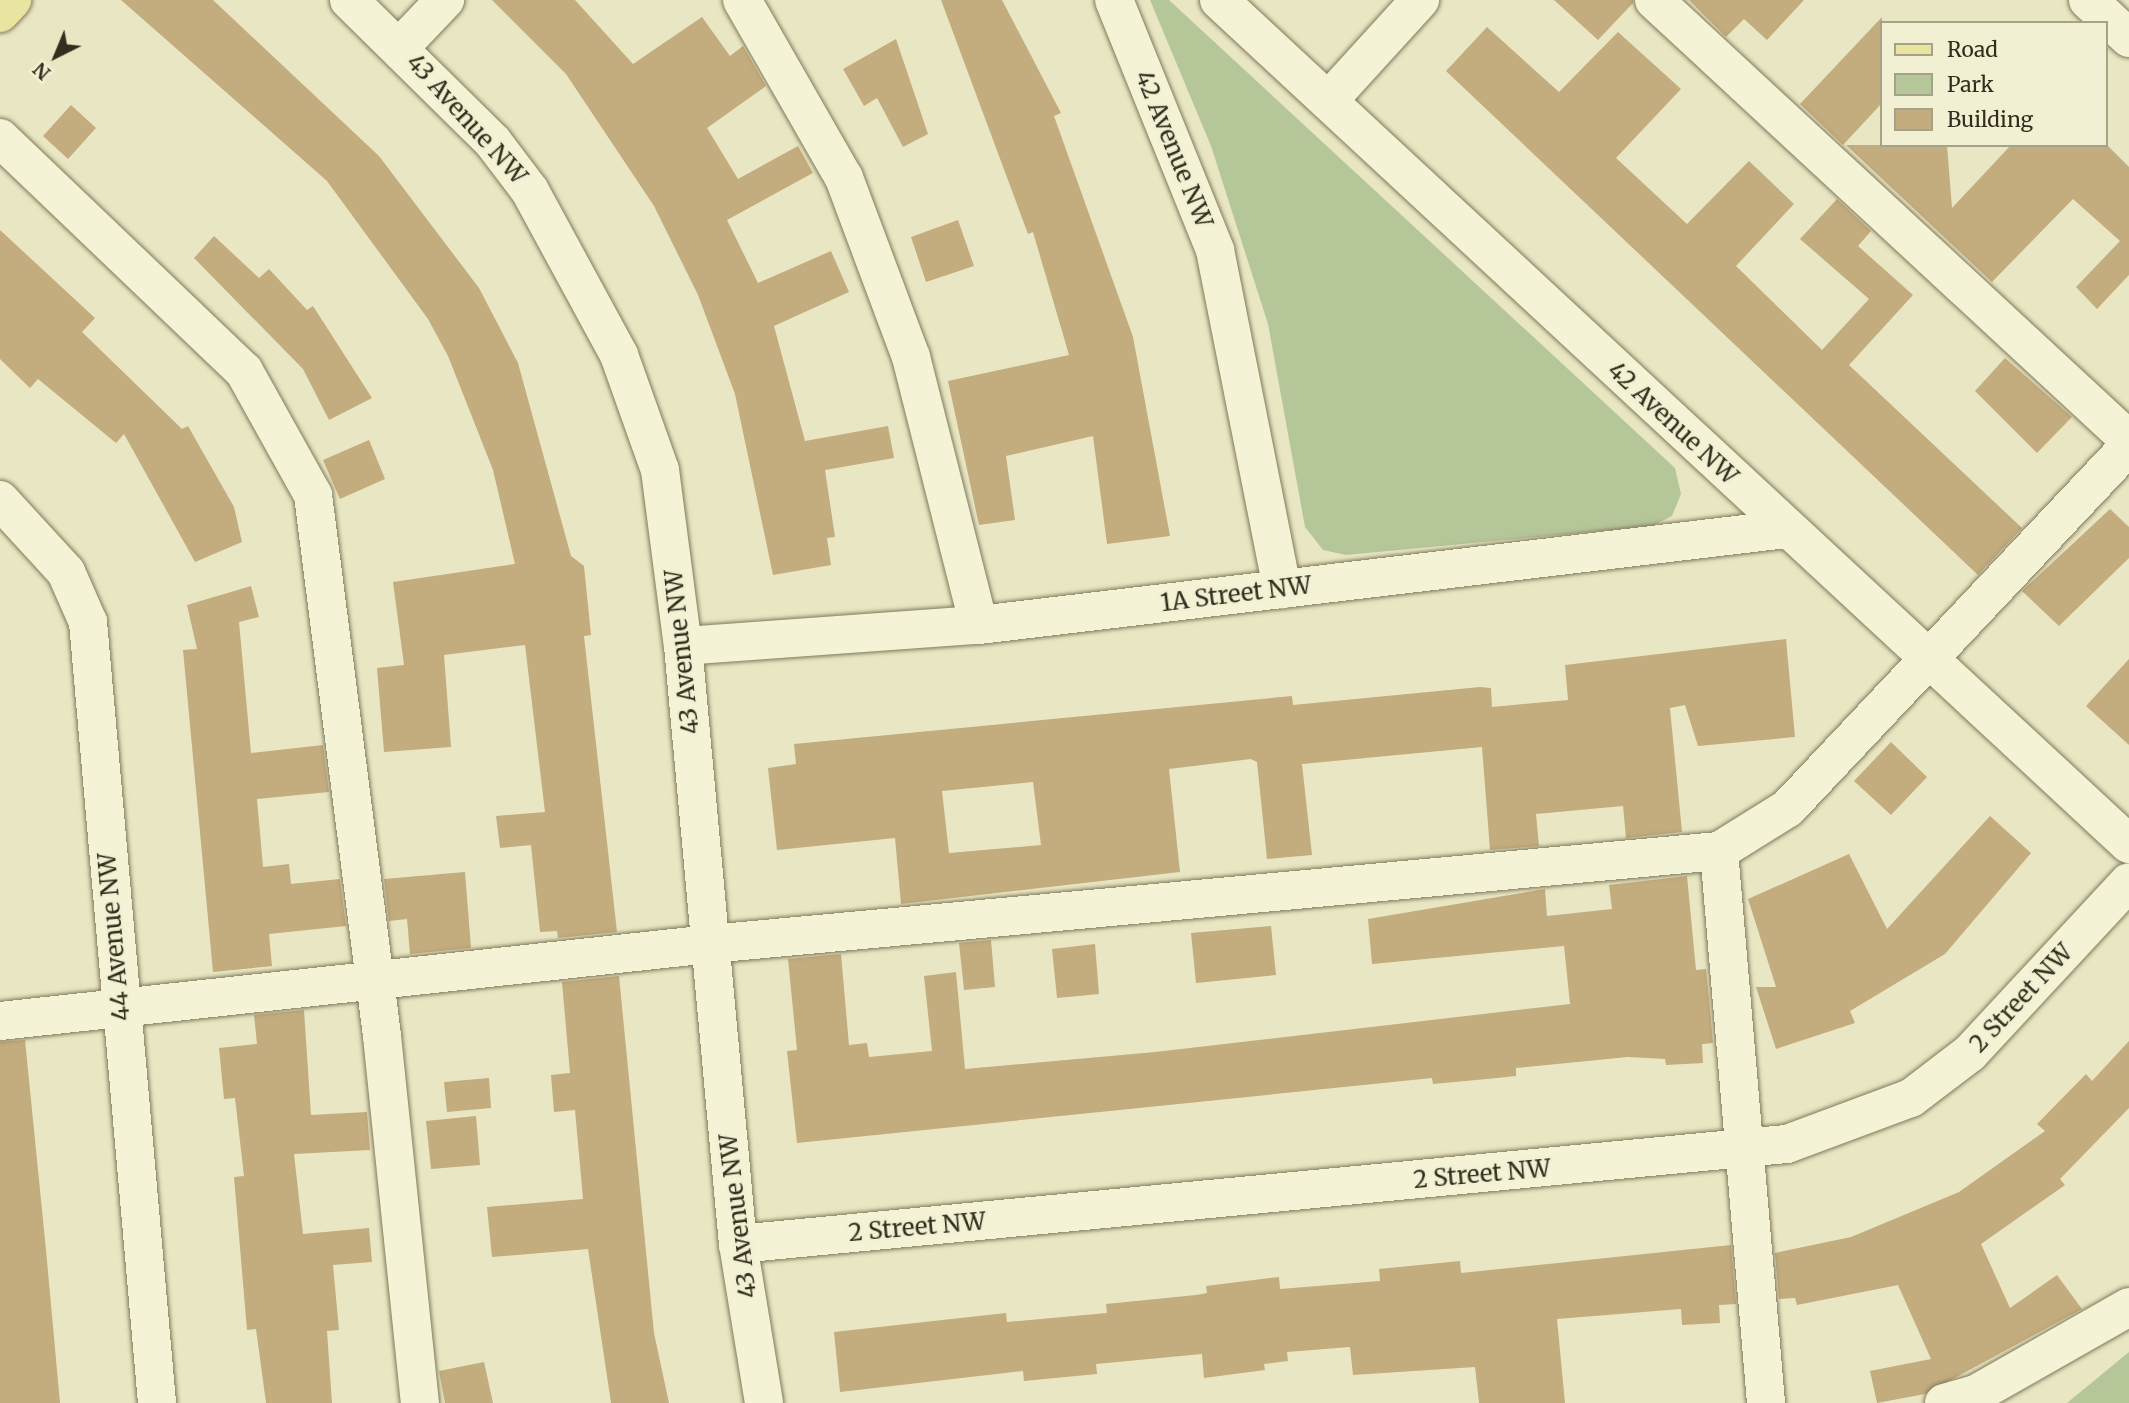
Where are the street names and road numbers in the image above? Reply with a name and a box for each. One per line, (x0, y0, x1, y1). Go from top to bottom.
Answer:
street label: 43 Avenue NW (401, 48, 533, 190)
street label: 42 Avenue NW (1129, 66, 1219, 232)
street label: 42 Avenue NW (1602, 356, 1744, 490)
street label: 43 Avenue NW (659, 568, 705, 736)
street label: 1A Street NW (1159, 570, 1313, 618)
street label: 44 Avenue NW (92, 852, 136, 1022)
street label: 2 Street NW (1964, 938, 2078, 1058)
street label: 43 Avenue NW (714, 1132, 762, 1300)
street label: 2 Street NW (1412, 1154, 1552, 1194)
street label: 2 Street NW (847, 1207, 987, 1247)

